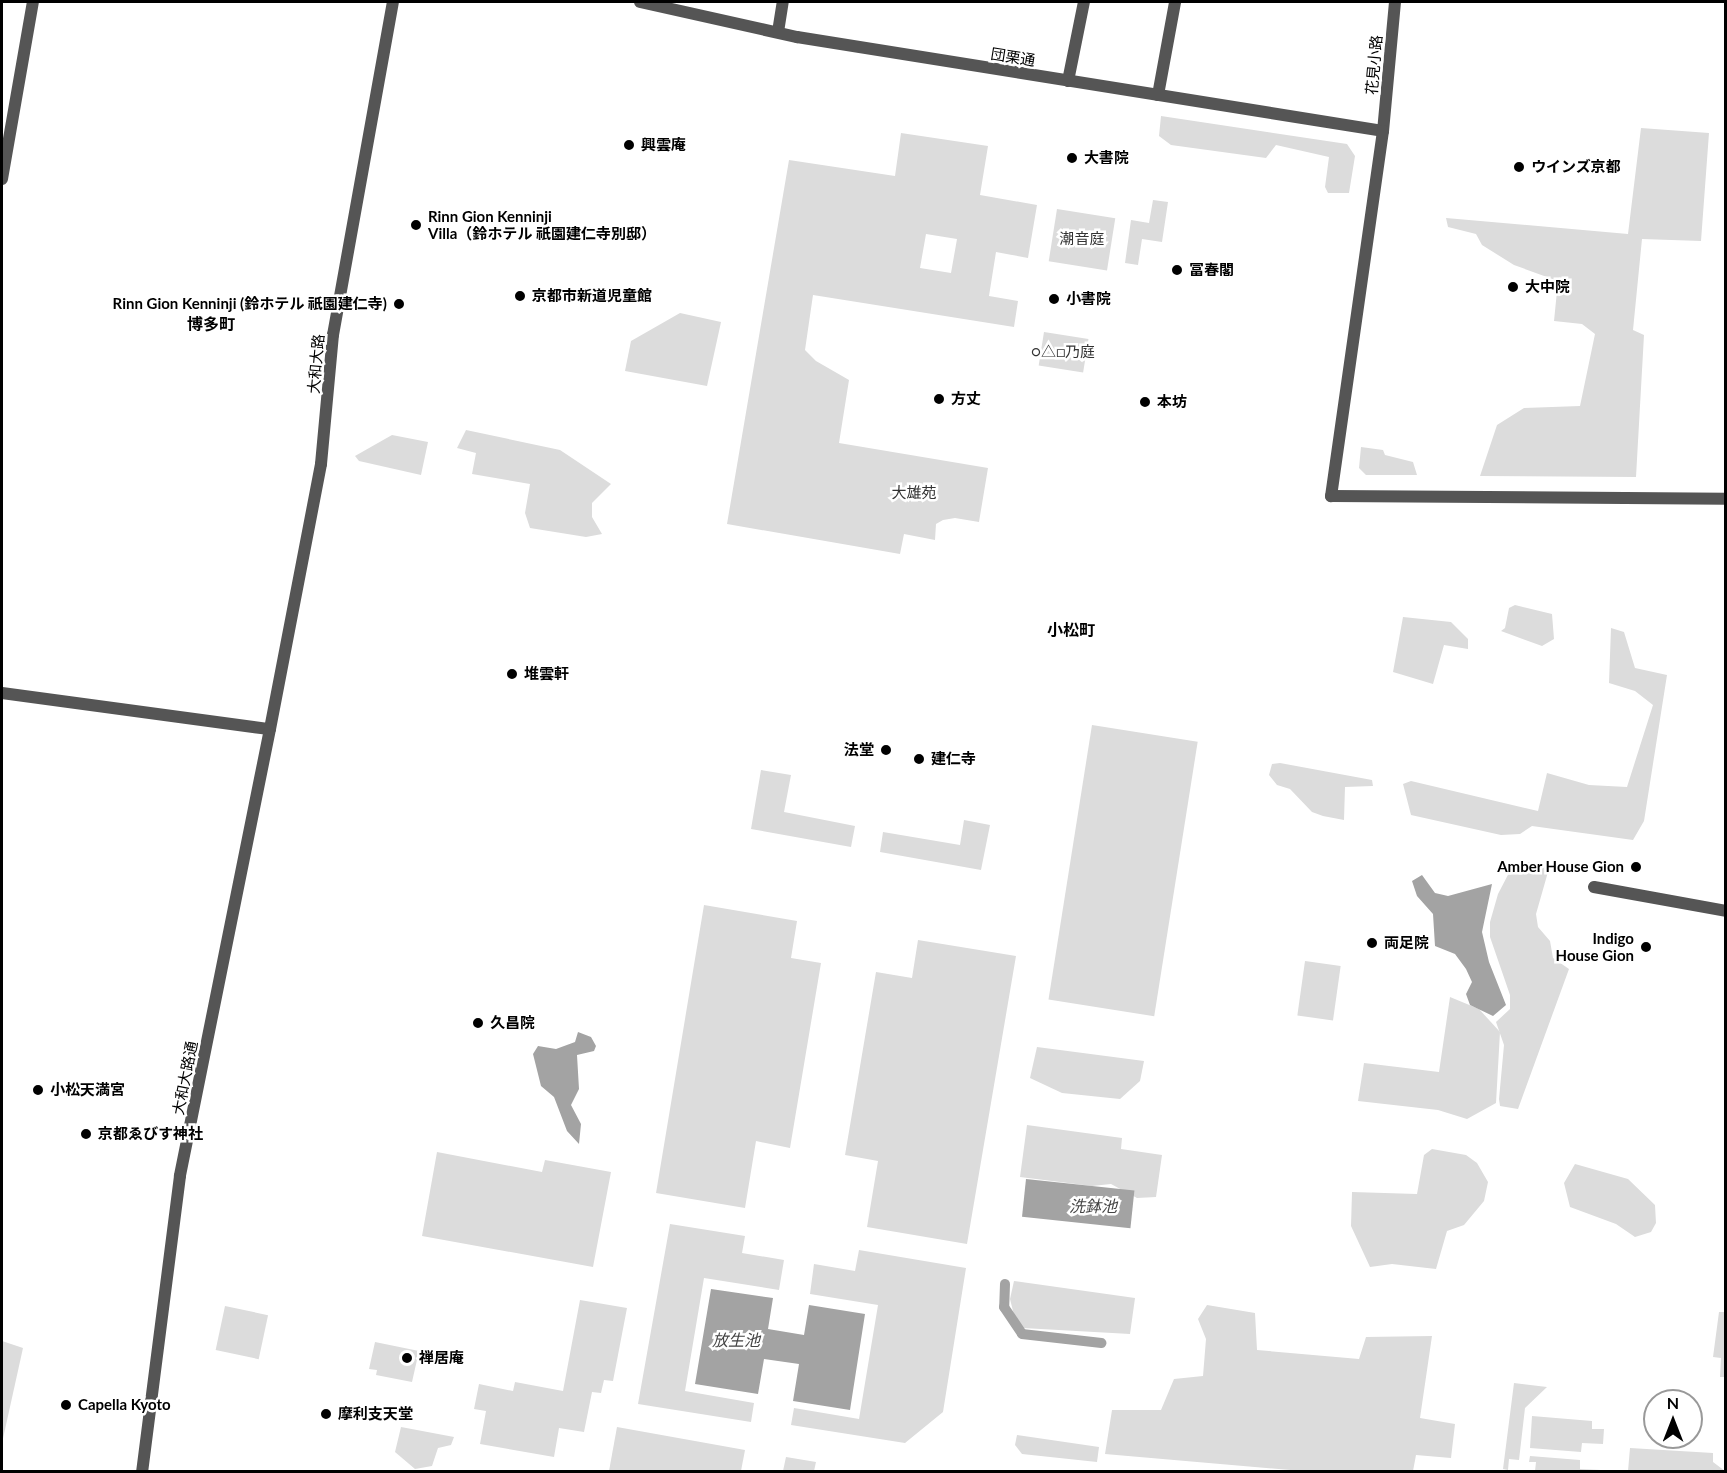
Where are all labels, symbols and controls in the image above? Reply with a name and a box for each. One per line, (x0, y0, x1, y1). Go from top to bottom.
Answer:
street label: 花見小路 (1362, 34, 1386, 96)
street label: 団栗通 (989, 45, 1037, 69)
place label: 興雲庵 (641, 136, 686, 154)
marker: 興雲庵 (622, 138, 636, 152)
place label: 大書院 (1084, 149, 1129, 167)
marker: 大書院 (1065, 151, 1079, 165)
place label: ウインズ京都 (1531, 158, 1621, 176)
marker: ウインズ京都 (1512, 160, 1526, 174)
place label: Rinn Gion Kenninji Villa（鈴ホテル 祇園建仁寺別邸） (428, 207, 656, 242)
marker: Rinn Gion Kenninji Villa（鈴ホテル 祇園建仁寺別邸） (409, 218, 423, 232)
park label: 潮音庭 (1060, 230, 1104, 248)
place label: 冨春閣 (1189, 261, 1234, 279)
marker: 冨春閣 (1170, 263, 1184, 277)
place label: 大中院 (1525, 278, 1570, 296)
marker: 大中院 (1506, 280, 1520, 294)
place label: 京都市新道児童館 (532, 287, 652, 305)
marker: 京都市新道児童館 (513, 289, 527, 303)
place label: 小書院 (1066, 290, 1111, 308)
marker: 小書院 (1047, 292, 1061, 306)
place label: Rinn Gion Kenninji (鈴ホテル 祇園建仁寺) (113, 295, 387, 313)
marker: Rinn Gion Kenninji (鈴ホテル 祇園建仁寺) (392, 297, 406, 311)
district label: 博多町 (187, 314, 235, 334)
street label: 大和大路 (304, 333, 328, 395)
park label: ○△□乃庭 (1031, 343, 1095, 361)
place label: 方丈 (951, 390, 981, 408)
marker: 方丈 (932, 392, 946, 406)
place label: 本坊 (1157, 393, 1187, 411)
marker: 本坊 (1138, 395, 1152, 409)
park label: 大雄苑 (892, 484, 936, 502)
district label: 小松町 (1047, 620, 1095, 640)
place label: 堆雲軒 (524, 665, 569, 683)
marker: 堆雲軒 (505, 667, 519, 681)
place label: 法堂 (844, 741, 874, 759)
marker: 法堂 (879, 743, 893, 757)
place label: 建仁寺 (931, 750, 976, 768)
marker: 建仁寺 (912, 752, 926, 766)
place label: Amber House Gion (1497, 858, 1624, 876)
marker: Amber House Gion (1629, 860, 1643, 874)
place label: Indigo House Gion (1556, 929, 1634, 964)
place label: 両足院 (1384, 934, 1429, 952)
marker: 両足院 (1365, 936, 1379, 950)
marker: Indigo House Gion (1639, 940, 1653, 954)
place label: 久昌院 (490, 1014, 535, 1032)
marker: 久昌院 (471, 1016, 485, 1030)
street label: 大和大路通 (169, 1039, 201, 1117)
place label: 小松天満宮 (50, 1081, 125, 1099)
marker: 小松天満宮 (31, 1083, 45, 1097)
place label: 京都ゑびす神社 (98, 1125, 203, 1143)
marker: 京都ゑびす神社 (79, 1127, 93, 1141)
water label: 洗鉢池 (1069, 1196, 1117, 1216)
water label: 放生池 (712, 1330, 760, 1350)
place label: 禅居庵 (419, 1349, 464, 1367)
marker: 禅居庵 (400, 1351, 414, 1365)
north arrow (1643, 1389, 1703, 1449)
text: N (1667, 1393, 1679, 1412)
place label: Capella Kyoto (78, 1396, 171, 1414)
marker: Capella Kyoto (59, 1398, 73, 1412)
place label: 摩利支天堂 (338, 1405, 413, 1423)
marker: 摩利支天堂 (319, 1407, 333, 1421)

